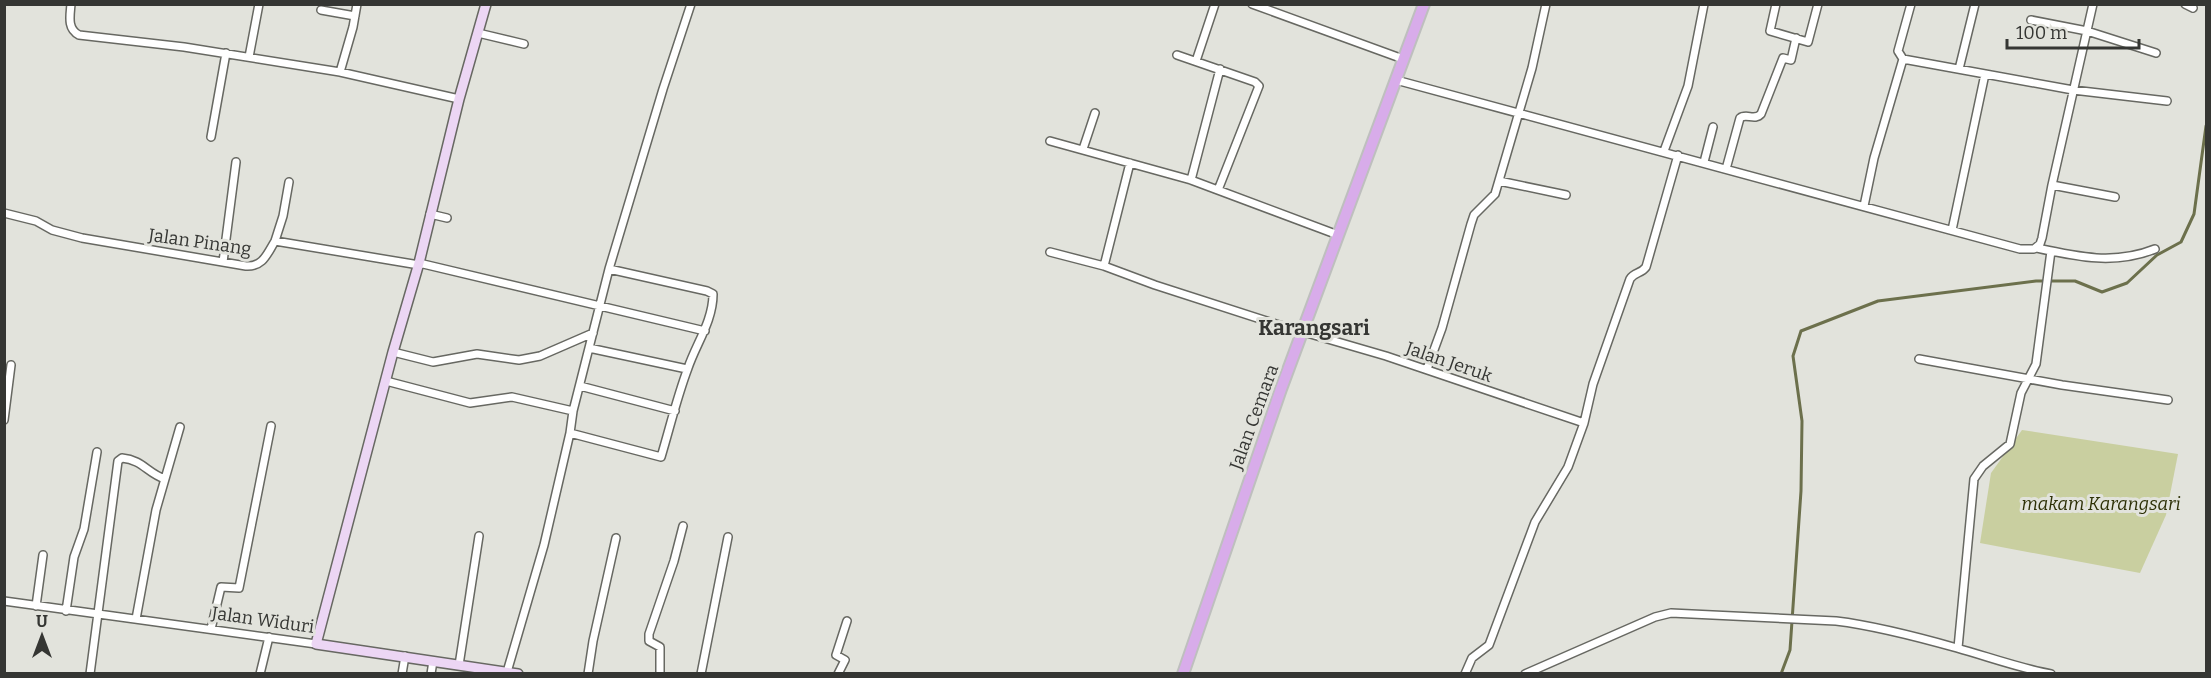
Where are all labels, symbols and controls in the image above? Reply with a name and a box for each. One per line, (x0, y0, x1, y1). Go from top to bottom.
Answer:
scale bar (2007, 12, 2139, 50)
text: 100 m (2016, 22, 2067, 44)
street label: Jalan Pinang (146, 224, 253, 260)
district label: Karangsari (1258, 315, 1370, 341)
street label: Jalan Jeruk (1402, 337, 1496, 387)
street label: Jalan Cemara (1224, 361, 1283, 474)
park label: makam Karangsari (2021, 493, 2181, 515)
street label: Jalan Widuri (209, 602, 316, 638)
north arrow (12, 606, 72, 666)
text: U (36, 612, 48, 631)

